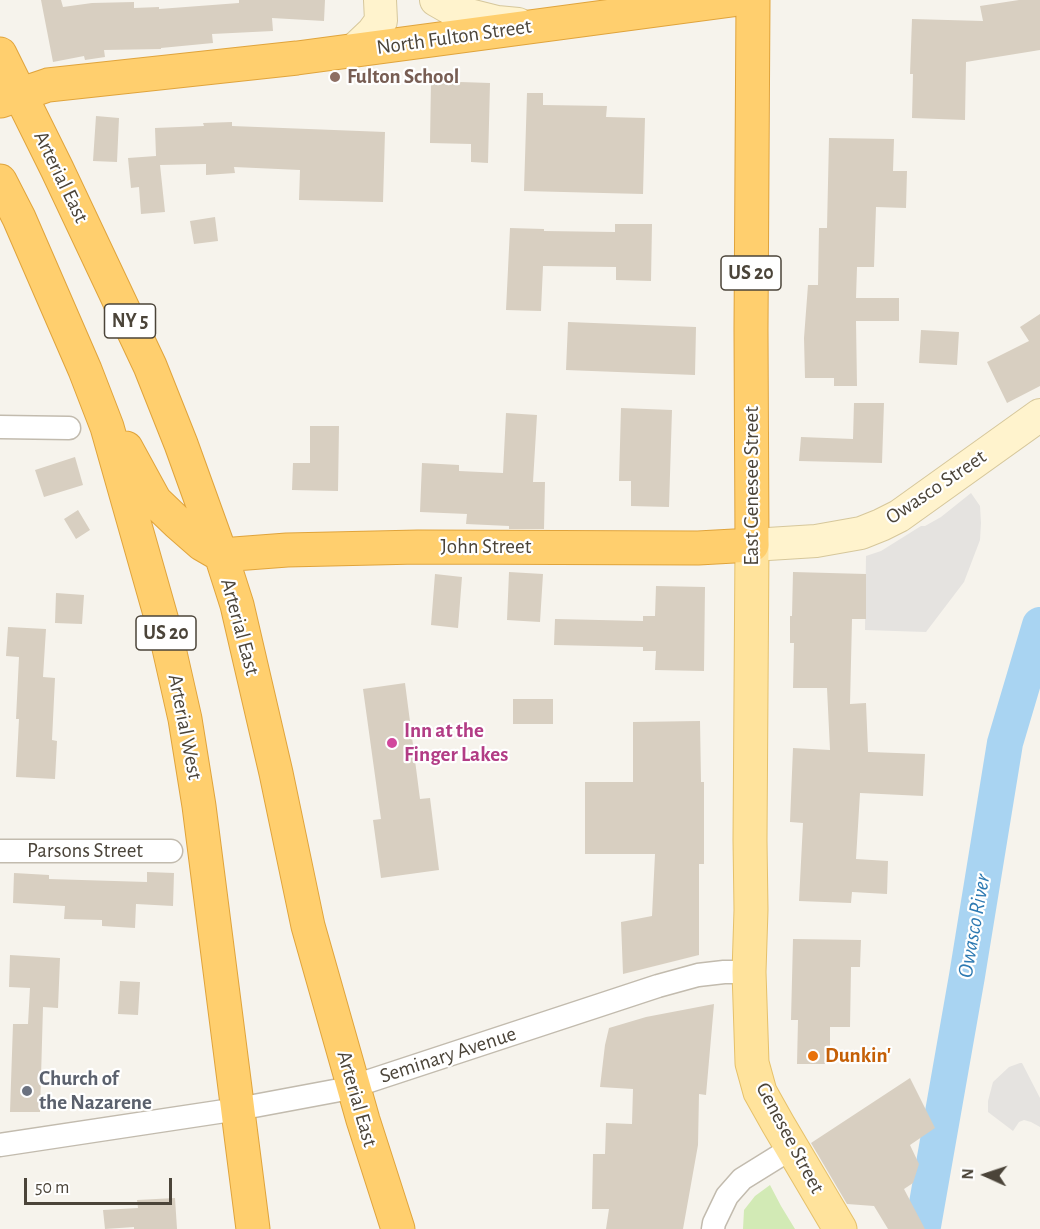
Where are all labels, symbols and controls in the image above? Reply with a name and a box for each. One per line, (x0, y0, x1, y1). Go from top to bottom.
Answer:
street label: North Fulton Street (375, 14, 533, 60)
place label: Fulton School (347, 64, 459, 90)
marker: Fulton School (328, 70, 342, 84)
street label: Arterial East (28, 127, 94, 227)
road number: US 20 (721, 256, 781, 290)
road number: NY 5 (104, 304, 156, 338)
street label: East Genesee Street (739, 406, 765, 566)
street label: Owasco Street (881, 444, 991, 530)
street label: John Street (441, 534, 531, 560)
street label: Arterial East (215, 576, 265, 678)
road number: US 20 (136, 616, 196, 650)
street label: Arterial West (162, 672, 208, 782)
place label: Inn at the Finger Lakes (404, 718, 508, 768)
marker: Inn at the Finger Lakes (385, 736, 399, 750)
street label: Parsons Street (27, 838, 143, 864)
water label: Owasco River (952, 872, 996, 980)
street label: Seminary Avenue (377, 1021, 519, 1089)
place label: Dunkin' (825, 1043, 891, 1069)
street label: Arterial East (331, 1048, 383, 1150)
marker: Dunkin' (806, 1049, 820, 1063)
place label: Church of the Nazarene (39, 1066, 152, 1116)
street label: Genesee Street (750, 1078, 830, 1198)
marker: Church of the Nazarene (20, 1084, 34, 1098)
north arrow (956, 1145, 1016, 1205)
scale bar (27, 1166, 176, 1204)
text: N (960, 1168, 976, 1180)
text: 50 m (35, 1179, 69, 1197)

